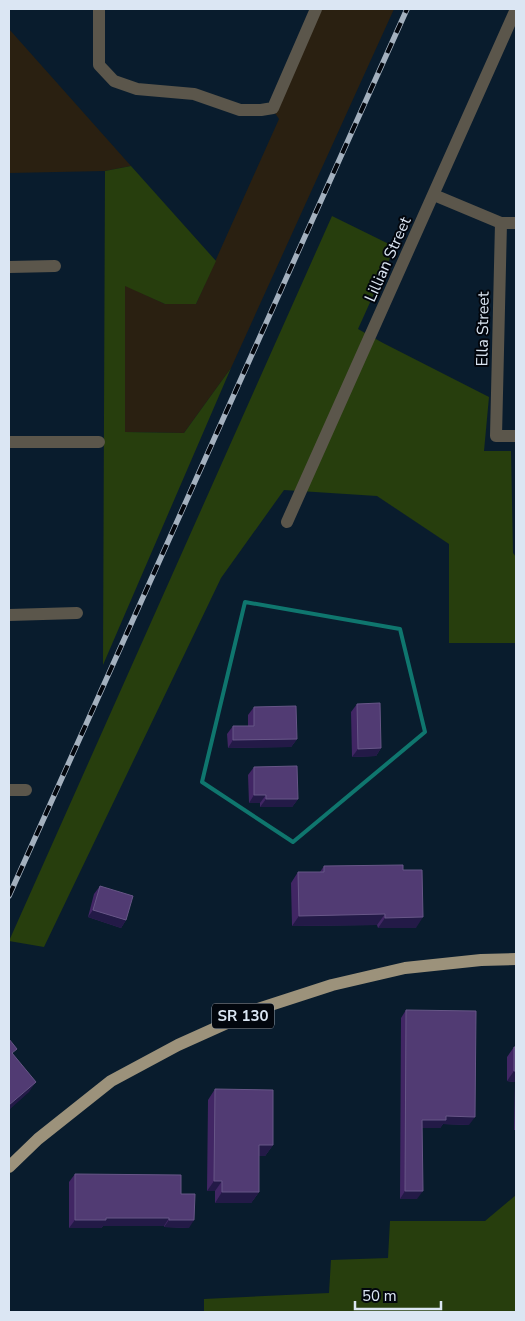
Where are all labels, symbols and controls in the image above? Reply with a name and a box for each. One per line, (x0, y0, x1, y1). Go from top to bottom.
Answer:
street label: Lillian Street (359, 213, 417, 305)
street label: Ella Street (471, 291, 495, 367)
road number: SR 130 (212, 1004, 274, 1028)
scale bar (355, 1278, 441, 1310)
text: 50 m (362, 1286, 397, 1306)

